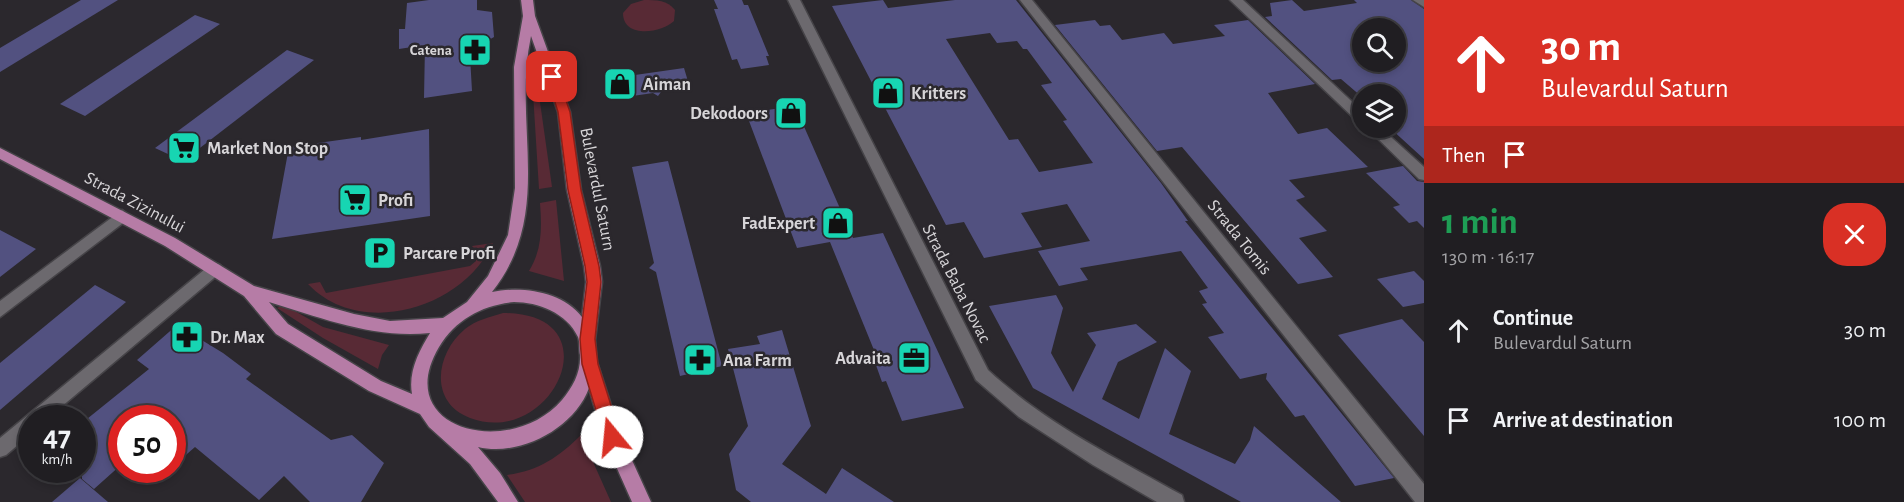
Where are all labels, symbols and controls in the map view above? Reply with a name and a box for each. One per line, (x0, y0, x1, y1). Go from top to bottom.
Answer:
map controls (1352, 18, 1406, 138)
button: search (1352, 18, 1406, 72)
icon: ahead (1442, 24, 1520, 102)
text: 30 m (1541, 26, 1621, 68)
pharmacy icon: Catena (457, 32, 493, 68)
place label: Catena (410, 43, 452, 58)
pin (526, 51, 577, 102)
icon: arrive (535, 60, 568, 93)
shop icon: Aiman (602, 66, 638, 102)
shop icon: Kritters (870, 75, 906, 111)
text: Bulevardul Saturn (1541, 75, 1729, 102)
place label: Aiman (643, 76, 691, 94)
button: layers (1352, 84, 1406, 138)
place label: Kritters (911, 85, 966, 103)
shop icon: Dekodoors (773, 95, 809, 131)
place label: Dekodoors (690, 105, 768, 123)
street label: Bulevardul Saturn (576, 126, 618, 252)
supermarket icon: Market Non Stop (166, 130, 202, 166)
icon: arrive (1498, 138, 1531, 171)
place label: Market Non Stop (207, 140, 328, 158)
text: Then (1442, 144, 1486, 166)
street label: Strada Zizinului (81, 169, 188, 237)
supermarket icon: Profi (337, 182, 373, 218)
place label: Profi (378, 192, 413, 210)
street label: Strada Tomis (1204, 197, 1275, 278)
button: close (1823, 203, 1886, 266)
text: 1 min (1442, 204, 1518, 240)
shop icon: FadExpert (820, 205, 856, 241)
place label: FadExpert (741, 215, 815, 233)
street label: Strada Baba Novac (918, 221, 994, 346)
parking icon: Parcare Profi (362, 235, 398, 271)
place label: Parcare Profi (403, 245, 496, 263)
text: 130 m · 16:17 (1442, 247, 1534, 267)
text: Continue (1493, 307, 1573, 329)
icon: ahead (1442, 314, 1475, 347)
pharmacy icon: Dr. Max (169, 319, 205, 355)
text: 30 m (1844, 319, 1886, 341)
place label: Dr. Max (210, 329, 265, 347)
text: Bulevardul Saturn (1493, 333, 1632, 353)
office icon: Advaita (896, 340, 932, 376)
pharmacy icon: Ana Farm (682, 342, 718, 378)
place label: Advaita (835, 350, 891, 368)
place label: Ana Farm (723, 352, 792, 370)
icon: arrive (1442, 404, 1475, 437)
speed limit sign: 50 (108, 405, 186, 483)
position arrow (580, 405, 644, 469)
text: Arrive at destination (1493, 409, 1673, 431)
text: 100 m (1834, 409, 1886, 431)
text: 47 (43, 422, 71, 452)
text: km/h (42, 452, 72, 467)

